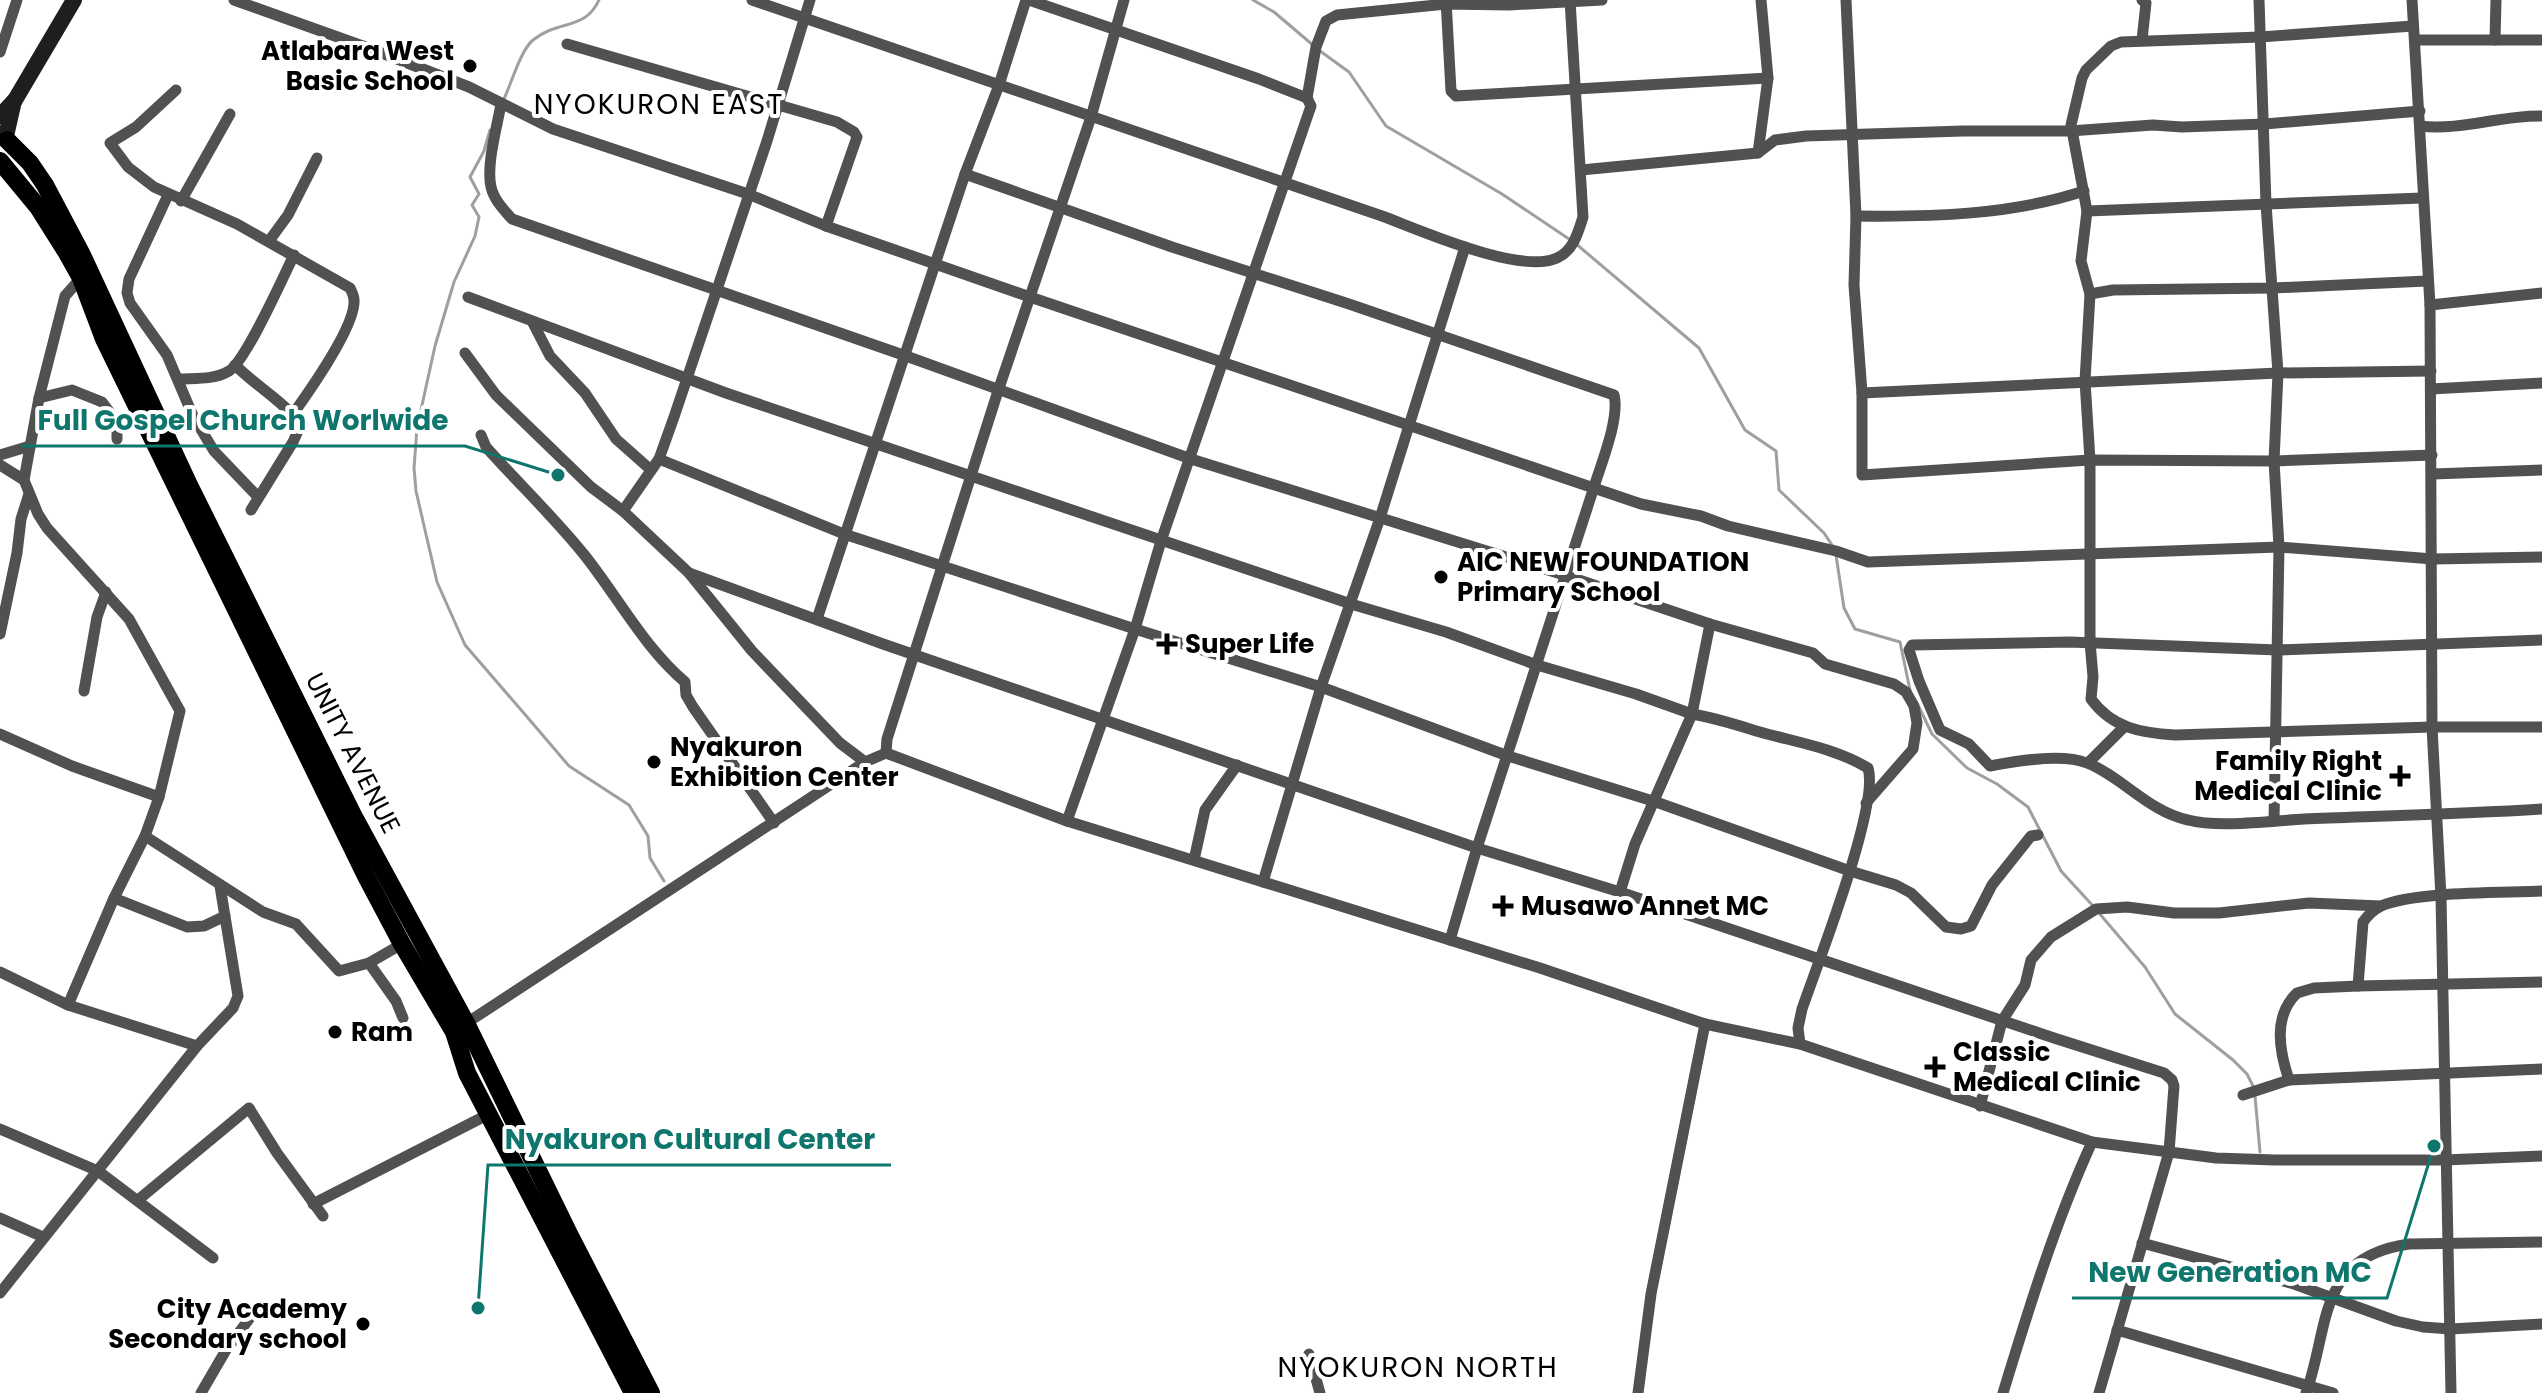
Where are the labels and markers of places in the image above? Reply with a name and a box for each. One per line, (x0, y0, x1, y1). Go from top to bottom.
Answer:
place label: Atlabara West Basic School (261, 33, 454, 99)
marker: Atlabara West Basic School (461, 57, 479, 75)
callout: Full Gospel Church Worlwide (22, 394, 465, 446)
place label: AIC NEW FOUNDATION Primary School (1457, 544, 1749, 610)
marker: AIC NEW FOUNDATION Primary School (1432, 568, 1450, 586)
place label: Super Life (1185, 626, 1314, 662)
marker: Super Life (1156, 633, 1178, 655)
place label: Nyakuron Exhibition Center (670, 729, 899, 795)
place label: Family Right Medical Clinic (2194, 743, 2382, 809)
marker: Nyakuron Exhibition Center (645, 753, 663, 771)
marker: Family Right Medical Clinic (2389, 765, 2411, 787)
place label: Musawo Annet MC (1521, 888, 1769, 924)
marker: Musawo Annet MC (1492, 895, 1514, 917)
place label: Ram (351, 1014, 413, 1050)
marker: Ram (326, 1023, 344, 1041)
place label: Classic Medical Clinic (1953, 1034, 2141, 1100)
marker: Classic Medical Clinic (1924, 1056, 1946, 1078)
callout: Nyakuron Cultural Center (488, 1113, 891, 1165)
callout: New Generation MC (2072, 1246, 2387, 1298)
place label: City Academy Secondary school (108, 1291, 348, 1357)
marker: City Academy Secondary school (354, 1315, 372, 1333)

